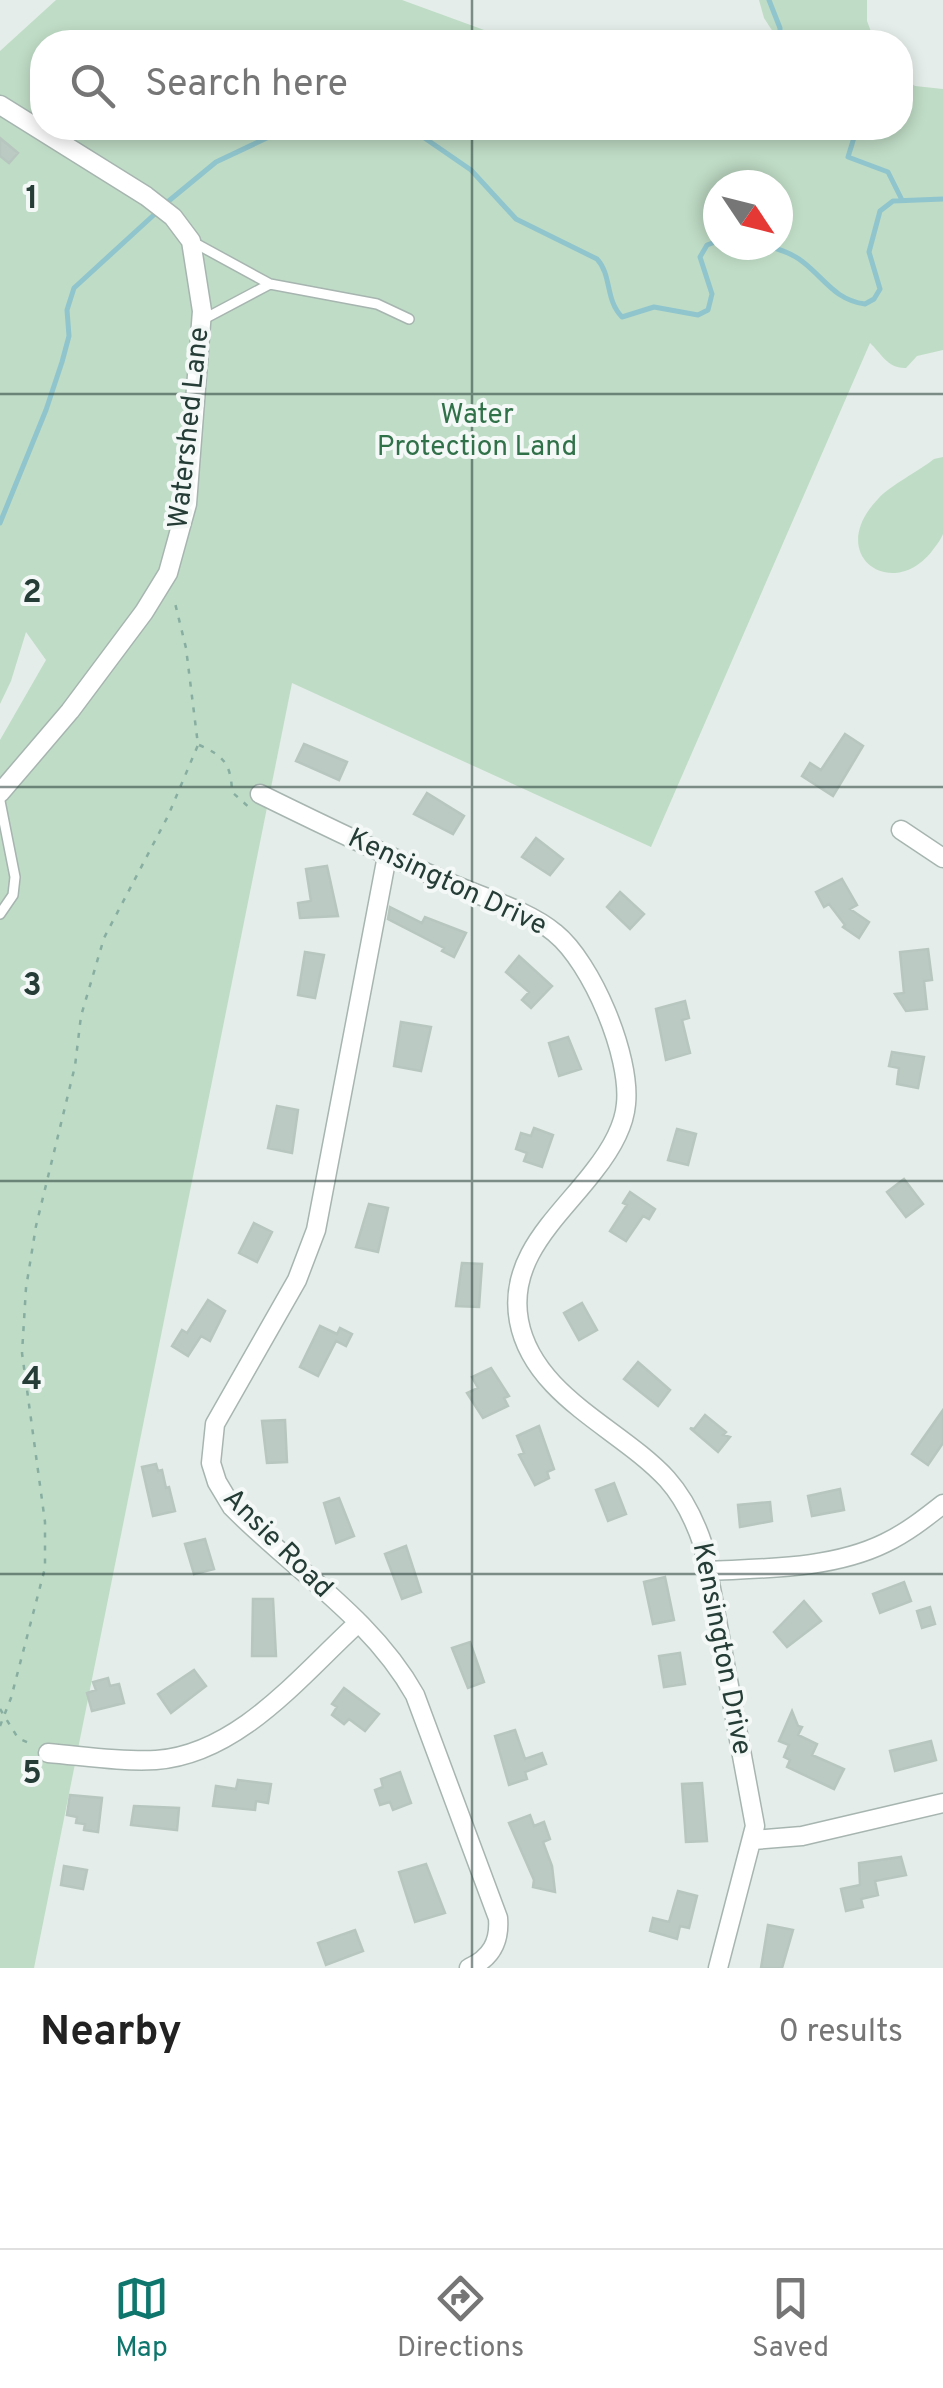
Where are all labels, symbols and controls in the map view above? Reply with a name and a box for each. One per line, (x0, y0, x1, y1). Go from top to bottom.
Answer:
search box (30, 30, 913, 140)
icon: search (65, 58, 120, 113)
text: Search here (145, 61, 348, 110)
north arrow (703, 170, 793, 260)
text: 1 (26, 180, 38, 220)
street label: Watershed Lane (162, 325, 218, 531)
park label: Water Protection Land (377, 398, 577, 466)
text: 2 (22, 574, 42, 614)
street label: Kensington Drive (342, 821, 552, 945)
text: 3 (22, 967, 42, 1007)
text: 4 (22, 1361, 42, 1401)
street label: Ansie Road (214, 1481, 340, 1607)
street label: Kensington Drive (683, 1540, 759, 1758)
text: 5 (22, 1755, 42, 1795)
text: Nearby (40, 2007, 182, 2060)
text: 0 results (778, 2013, 903, 2053)
tab: Map (114, 2271, 169, 2367)
tab: Directions (397, 2271, 524, 2367)
tab: Saved (752, 2271, 829, 2367)

